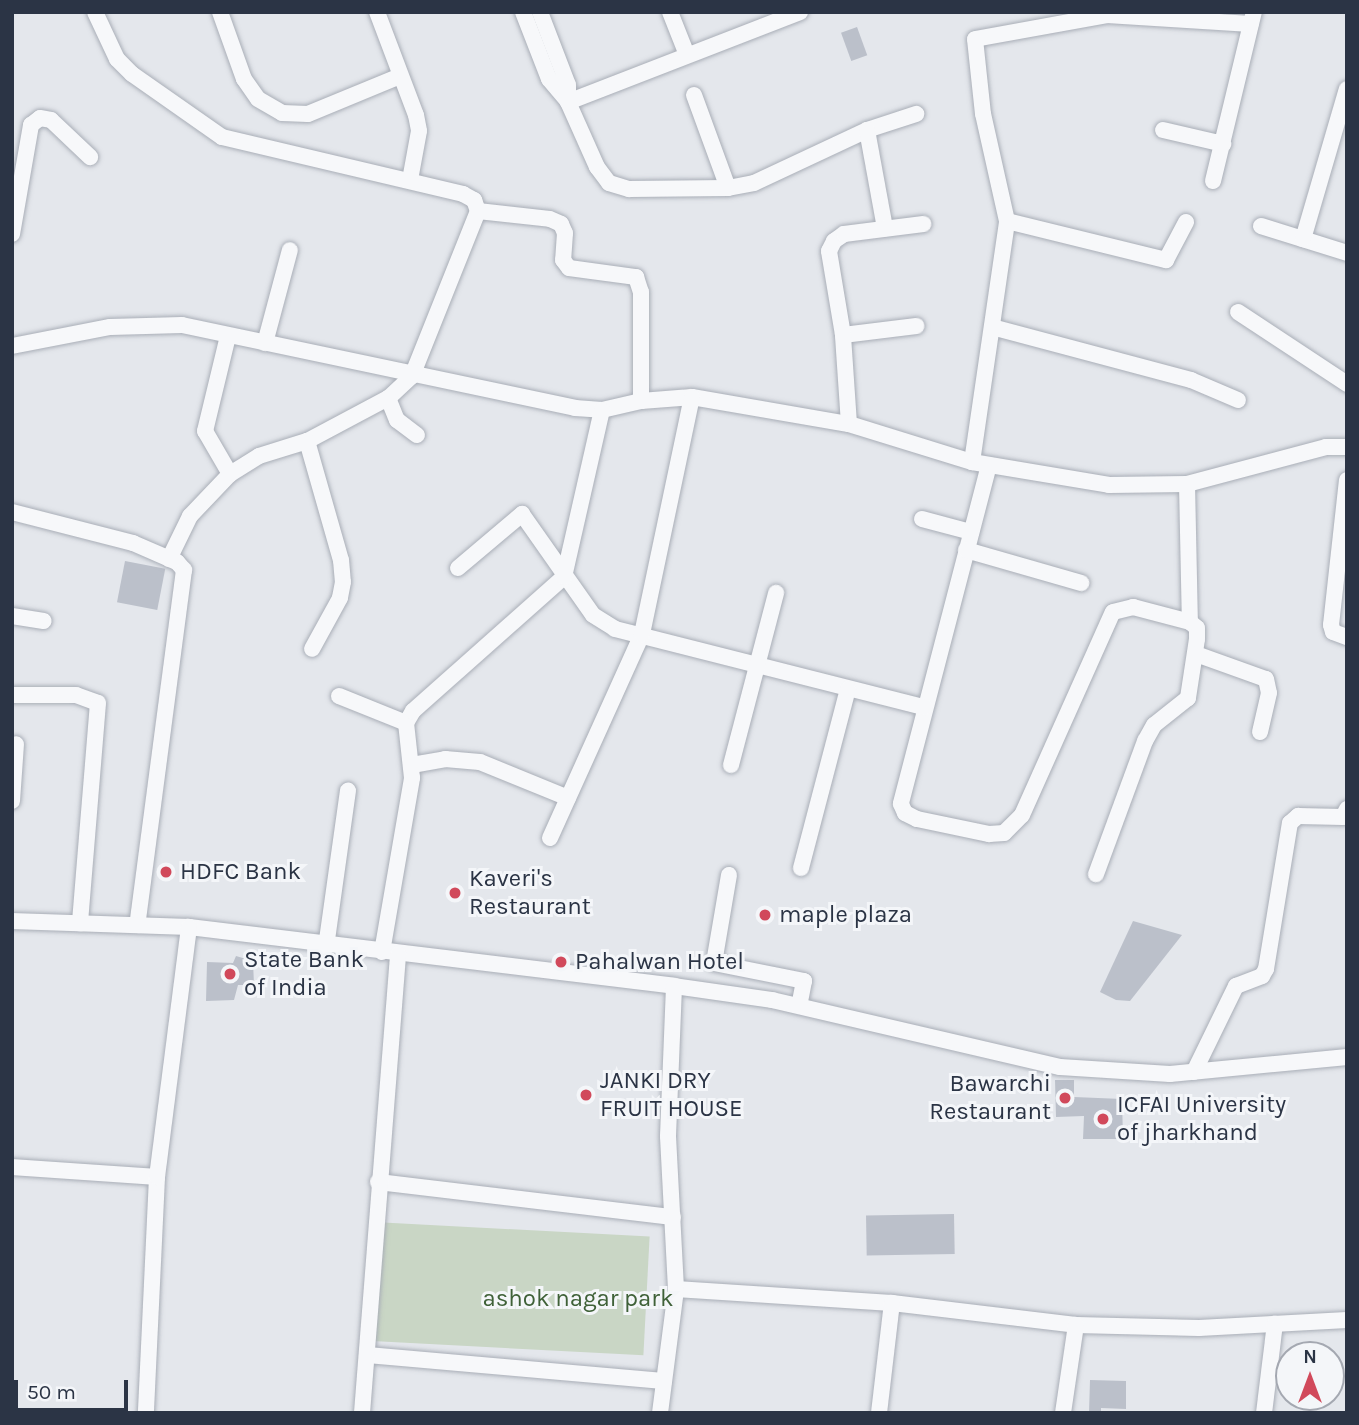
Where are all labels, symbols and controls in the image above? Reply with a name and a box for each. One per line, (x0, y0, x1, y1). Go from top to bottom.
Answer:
place label: HDFC Bank (180, 858, 301, 886)
marker: HDFC Bank (158, 864, 174, 880)
place label: Kaveri's Restaurant (469, 865, 591, 921)
marker: Kaveri's Restaurant (447, 885, 463, 901)
place label: maple plaza (779, 901, 912, 929)
marker: maple plaza (757, 907, 773, 923)
place label: State Bank of India (244, 946, 364, 1002)
place label: Pahalwan Hotel (575, 948, 744, 976)
marker: Pahalwan Hotel (553, 954, 569, 970)
marker: State Bank of India (222, 966, 238, 982)
place label: JANKI DRY FRUIT HOUSE (600, 1067, 743, 1123)
place label: Bawarchi Restaurant (929, 1070, 1051, 1126)
marker: JANKI DRY FRUIT HOUSE (578, 1087, 594, 1103)
marker: Bawarchi Restaurant (1057, 1090, 1073, 1106)
place label: ICFAI University of jharkhand (1117, 1091, 1286, 1147)
marker: ICFAI University of jharkhand (1095, 1111, 1111, 1127)
park label: ashok nagar park (483, 1285, 673, 1313)
north arrow (1275, 1341, 1345, 1411)
text: N (1303, 1346, 1317, 1368)
scale bar (18, 1366, 131, 1410)
text: 50 m (27, 1380, 76, 1404)

